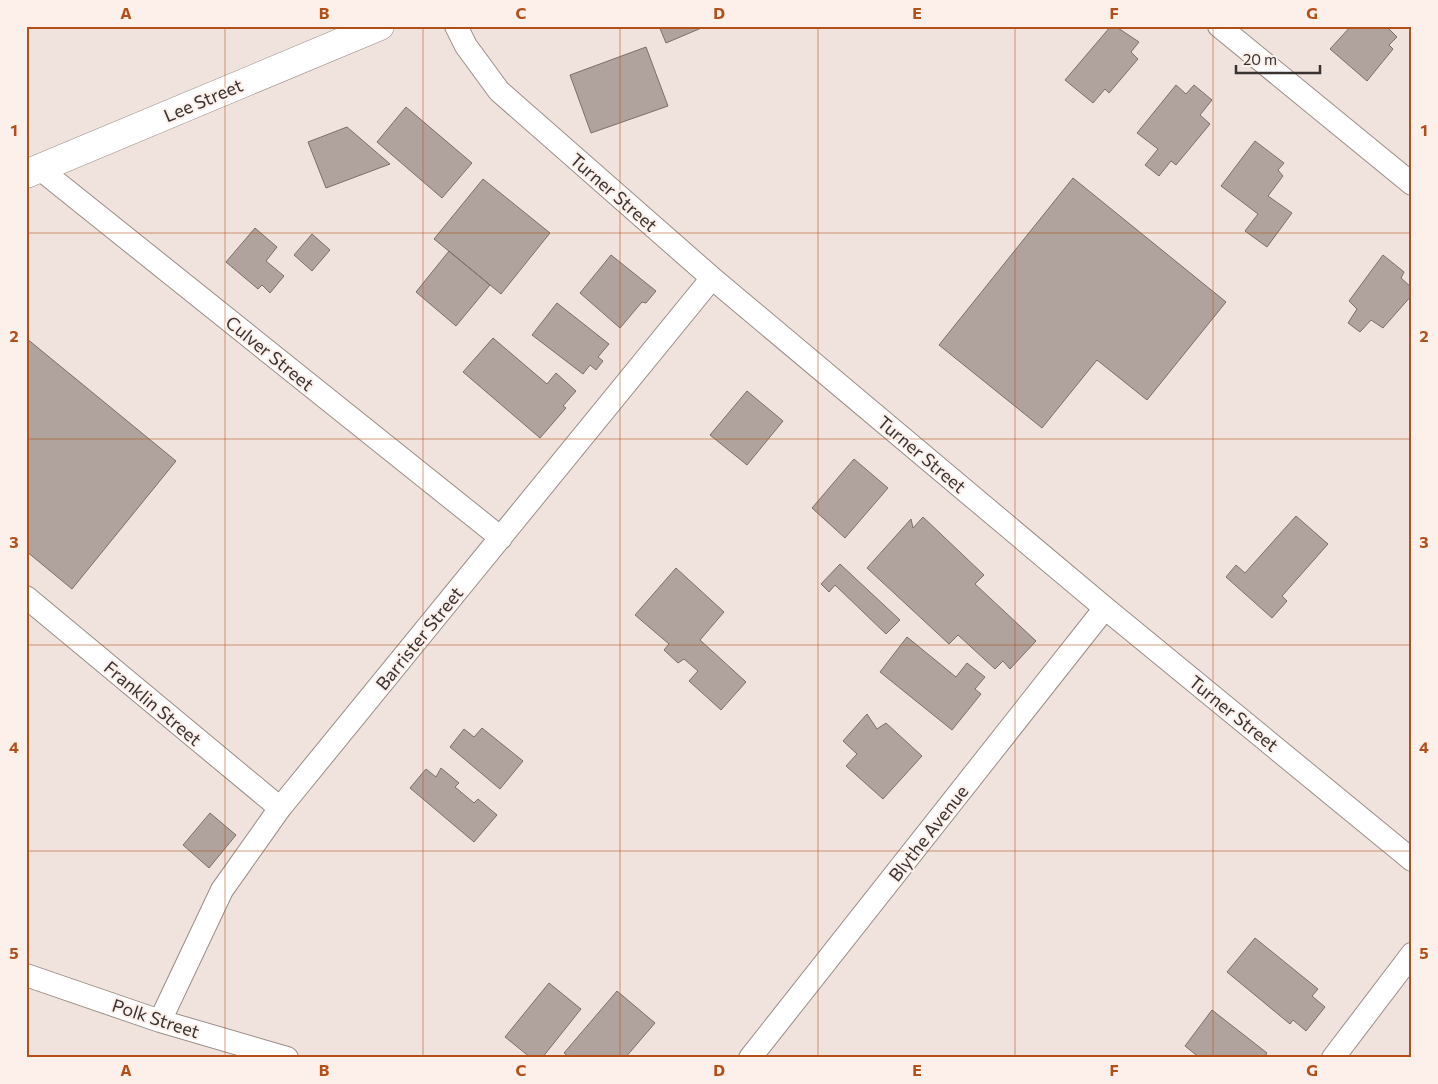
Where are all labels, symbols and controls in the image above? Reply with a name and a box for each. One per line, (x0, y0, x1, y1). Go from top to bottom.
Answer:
text: A (120, 3, 132, 22)
text: B (319, 3, 330, 22)
text: C (516, 3, 527, 22)
text: D (713, 3, 725, 22)
text: E (912, 3, 922, 22)
text: F (1109, 3, 1119, 22)
text: G (1306, 3, 1318, 22)
scale bar (1236, 42, 1319, 74)
text: 20 m (1243, 50, 1277, 68)
street label: Lee Street (160, 74, 246, 126)
text: 1 (10, 120, 18, 139)
text: 1 (1420, 120, 1428, 139)
street label: Turner Street (566, 148, 662, 236)
street label: Culver Street (222, 311, 318, 395)
text: 2 (9, 326, 19, 345)
text: 2 (1419, 326, 1429, 345)
street label: Turner Street (873, 411, 971, 497)
text: 3 (9, 532, 19, 551)
text: 3 (1419, 532, 1429, 551)
street label: Barrister Street (371, 582, 467, 694)
street label: Franklin Street (100, 656, 206, 750)
street label: Turner Street (1185, 670, 1283, 756)
text: 4 (9, 737, 19, 756)
text: 4 (1419, 737, 1429, 756)
street label: Blythe Avenue (884, 780, 972, 886)
text: 5 (9, 943, 19, 962)
text: 5 (1419, 943, 1429, 962)
street label: Polk Street (110, 994, 202, 1042)
text: A (120, 1060, 132, 1079)
text: B (319, 1060, 330, 1079)
text: C (516, 1060, 527, 1079)
text: D (713, 1060, 725, 1079)
text: E (912, 1060, 922, 1079)
text: F (1109, 1060, 1119, 1079)
text: G (1306, 1060, 1318, 1079)

